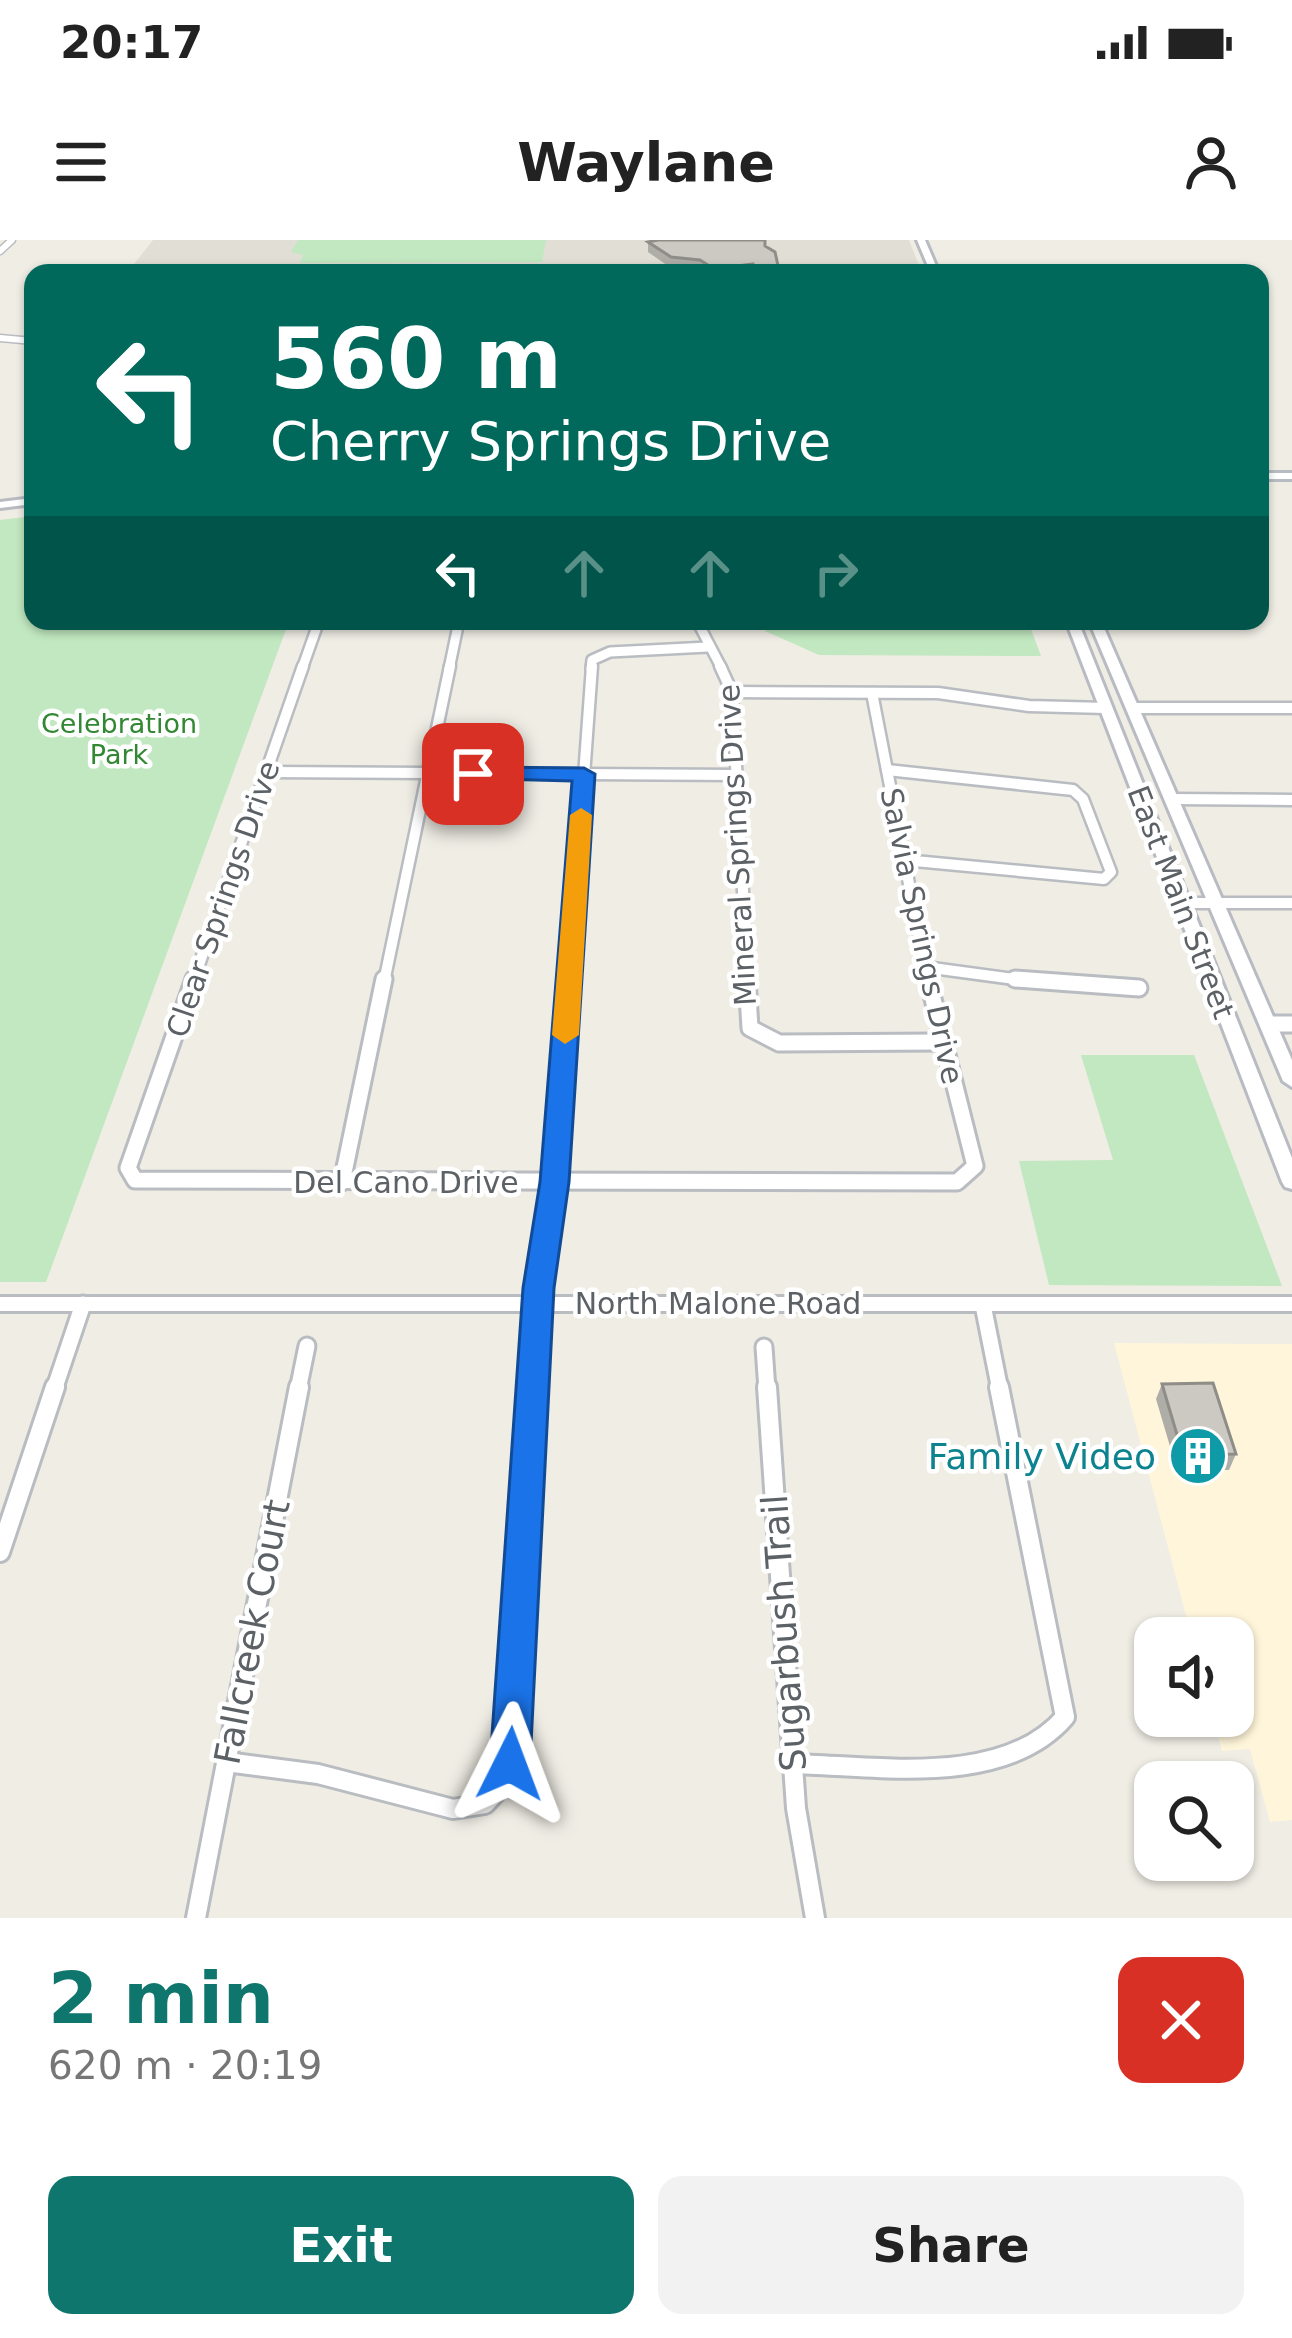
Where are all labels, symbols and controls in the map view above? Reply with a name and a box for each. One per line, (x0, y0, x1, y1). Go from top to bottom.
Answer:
text: 20:17 (60, 16, 203, 69)
icon: menu (48, 129, 114, 195)
icon: person (1178, 129, 1244, 195)
text: Waylane (517, 131, 775, 194)
text: 560 m (270, 310, 562, 408)
icon: left (72, 312, 228, 468)
text: Cherry Springs Drive (270, 410, 831, 473)
icon: left (425, 540, 491, 606)
icon: ahead (551, 540, 617, 606)
icon: ahead (677, 540, 743, 606)
icon: right (803, 540, 869, 606)
street label: Mineral Springs Drive (711, 683, 763, 1007)
park label: Celebration Park (41, 708, 197, 770)
pin (422, 723, 524, 825)
icon: arrive (440, 741, 506, 807)
street label: Clear Springs Drive (159, 756, 287, 1042)
street label: East Main Street (1120, 781, 1242, 1024)
street label: Salvia Springs Drive (874, 785, 970, 1087)
street label: Del Cano Drive (293, 1165, 519, 1200)
street label: North Malone Road (575, 1286, 861, 1321)
building icon: Family Video (1167, 1425, 1229, 1487)
place label: Family Video (928, 1436, 1156, 1477)
street label: Sugarbush Trail (754, 1493, 814, 1773)
street label: Fallcreek Court (206, 1496, 298, 1768)
map controls (1134, 1617, 1254, 1881)
button: sound (1134, 1617, 1254, 1737)
position arrow (447, 1701, 573, 1827)
button: search (1134, 1761, 1254, 1881)
text: 2 min (48, 1956, 274, 2040)
button: close (1118, 1957, 1244, 2083)
text: 620 m · 20:19 (48, 2043, 322, 2088)
button: Exit (48, 2176, 634, 2314)
button: Share (658, 2176, 1244, 2314)

